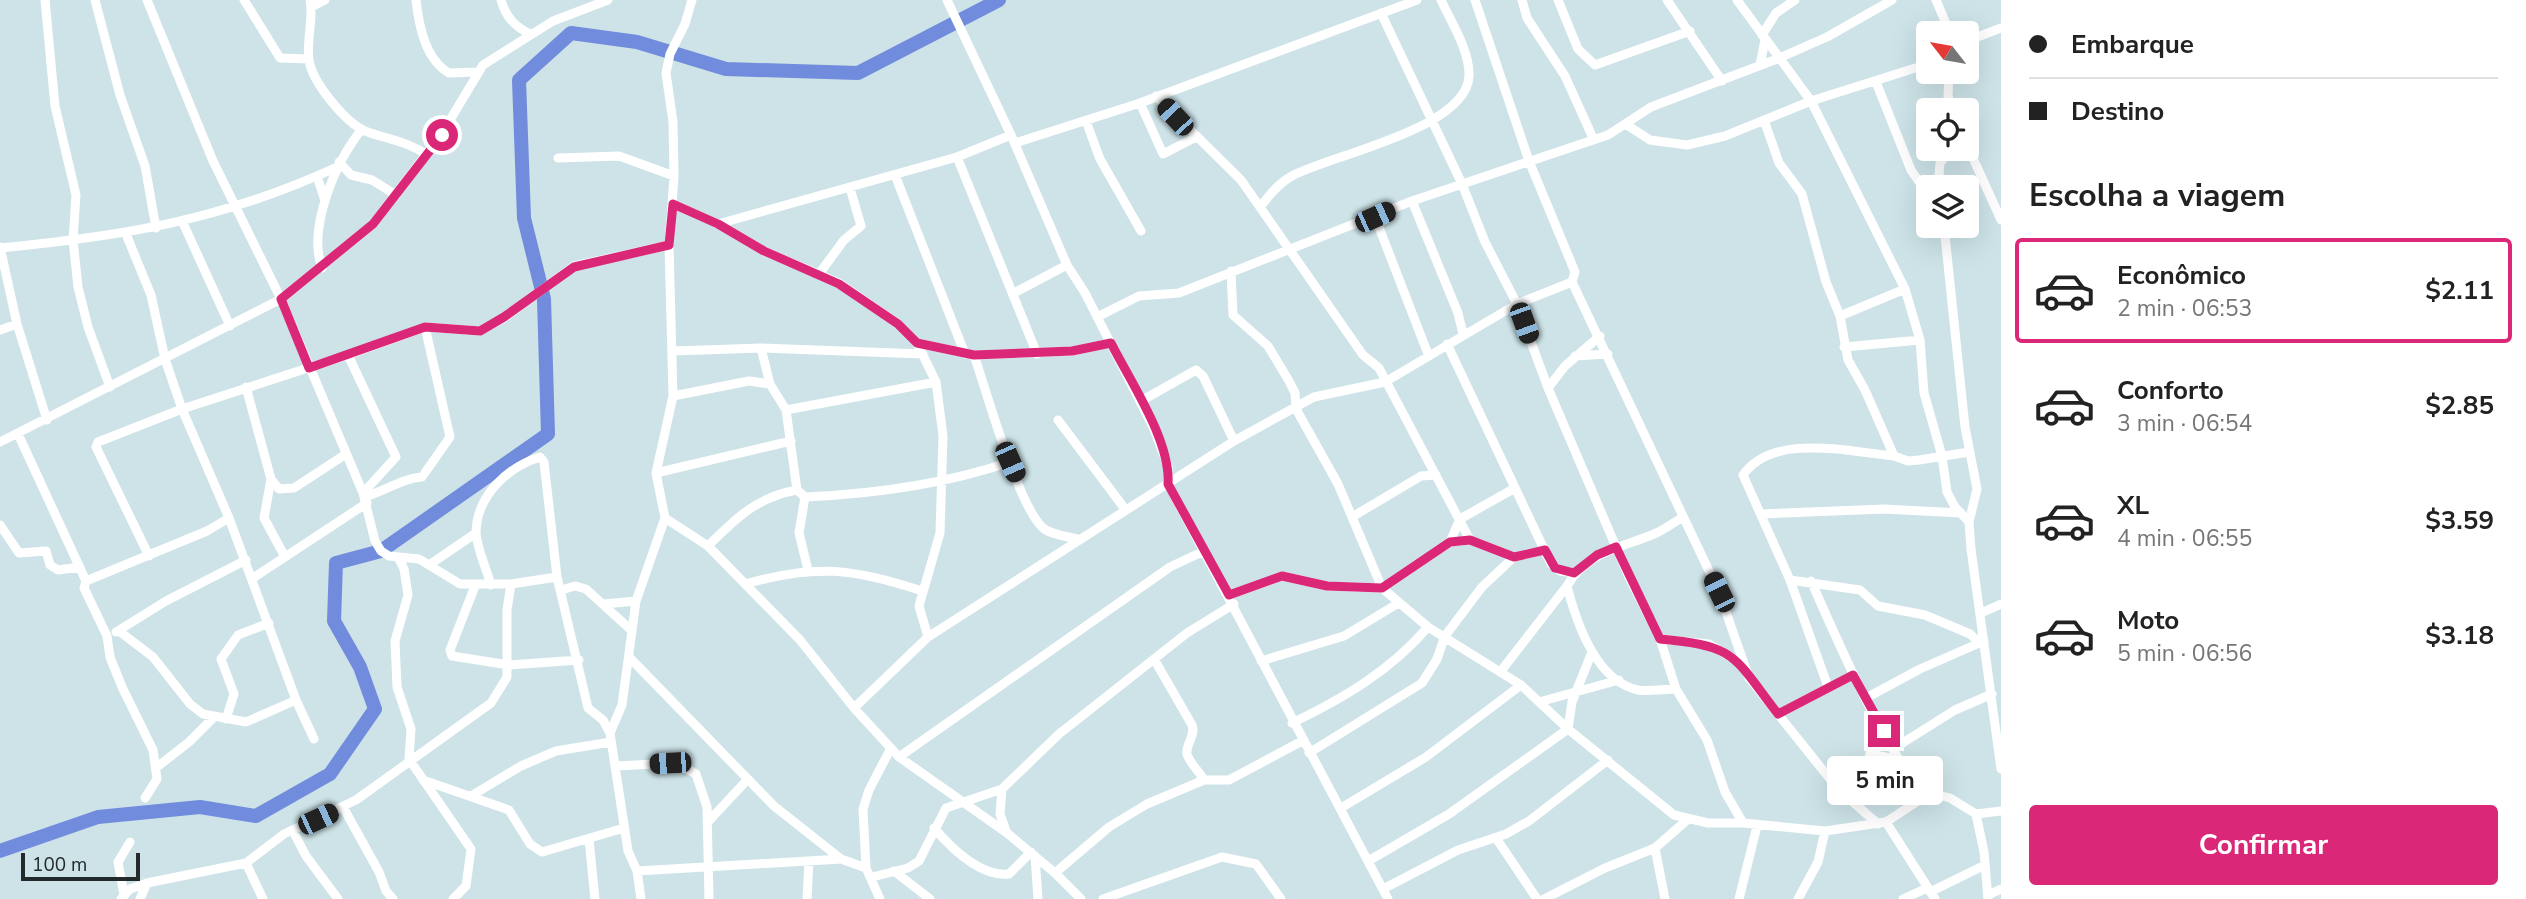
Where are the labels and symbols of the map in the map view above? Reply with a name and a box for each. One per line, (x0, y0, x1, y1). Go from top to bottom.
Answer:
north arrow (1916, 21, 1979, 84)
car (1153, 94, 1198, 140)
route start (426, 119, 458, 151)
car (1352, 199, 1399, 235)
car (1507, 300, 1542, 346)
car (992, 439, 1029, 485)
car (1701, 569, 1738, 615)
route end (1868, 715, 1900, 747)
car (649, 751, 692, 775)
callout: 5 min (1826, 756, 1942, 804)
car (295, 801, 342, 837)
scale bar (21, 850, 140, 882)

